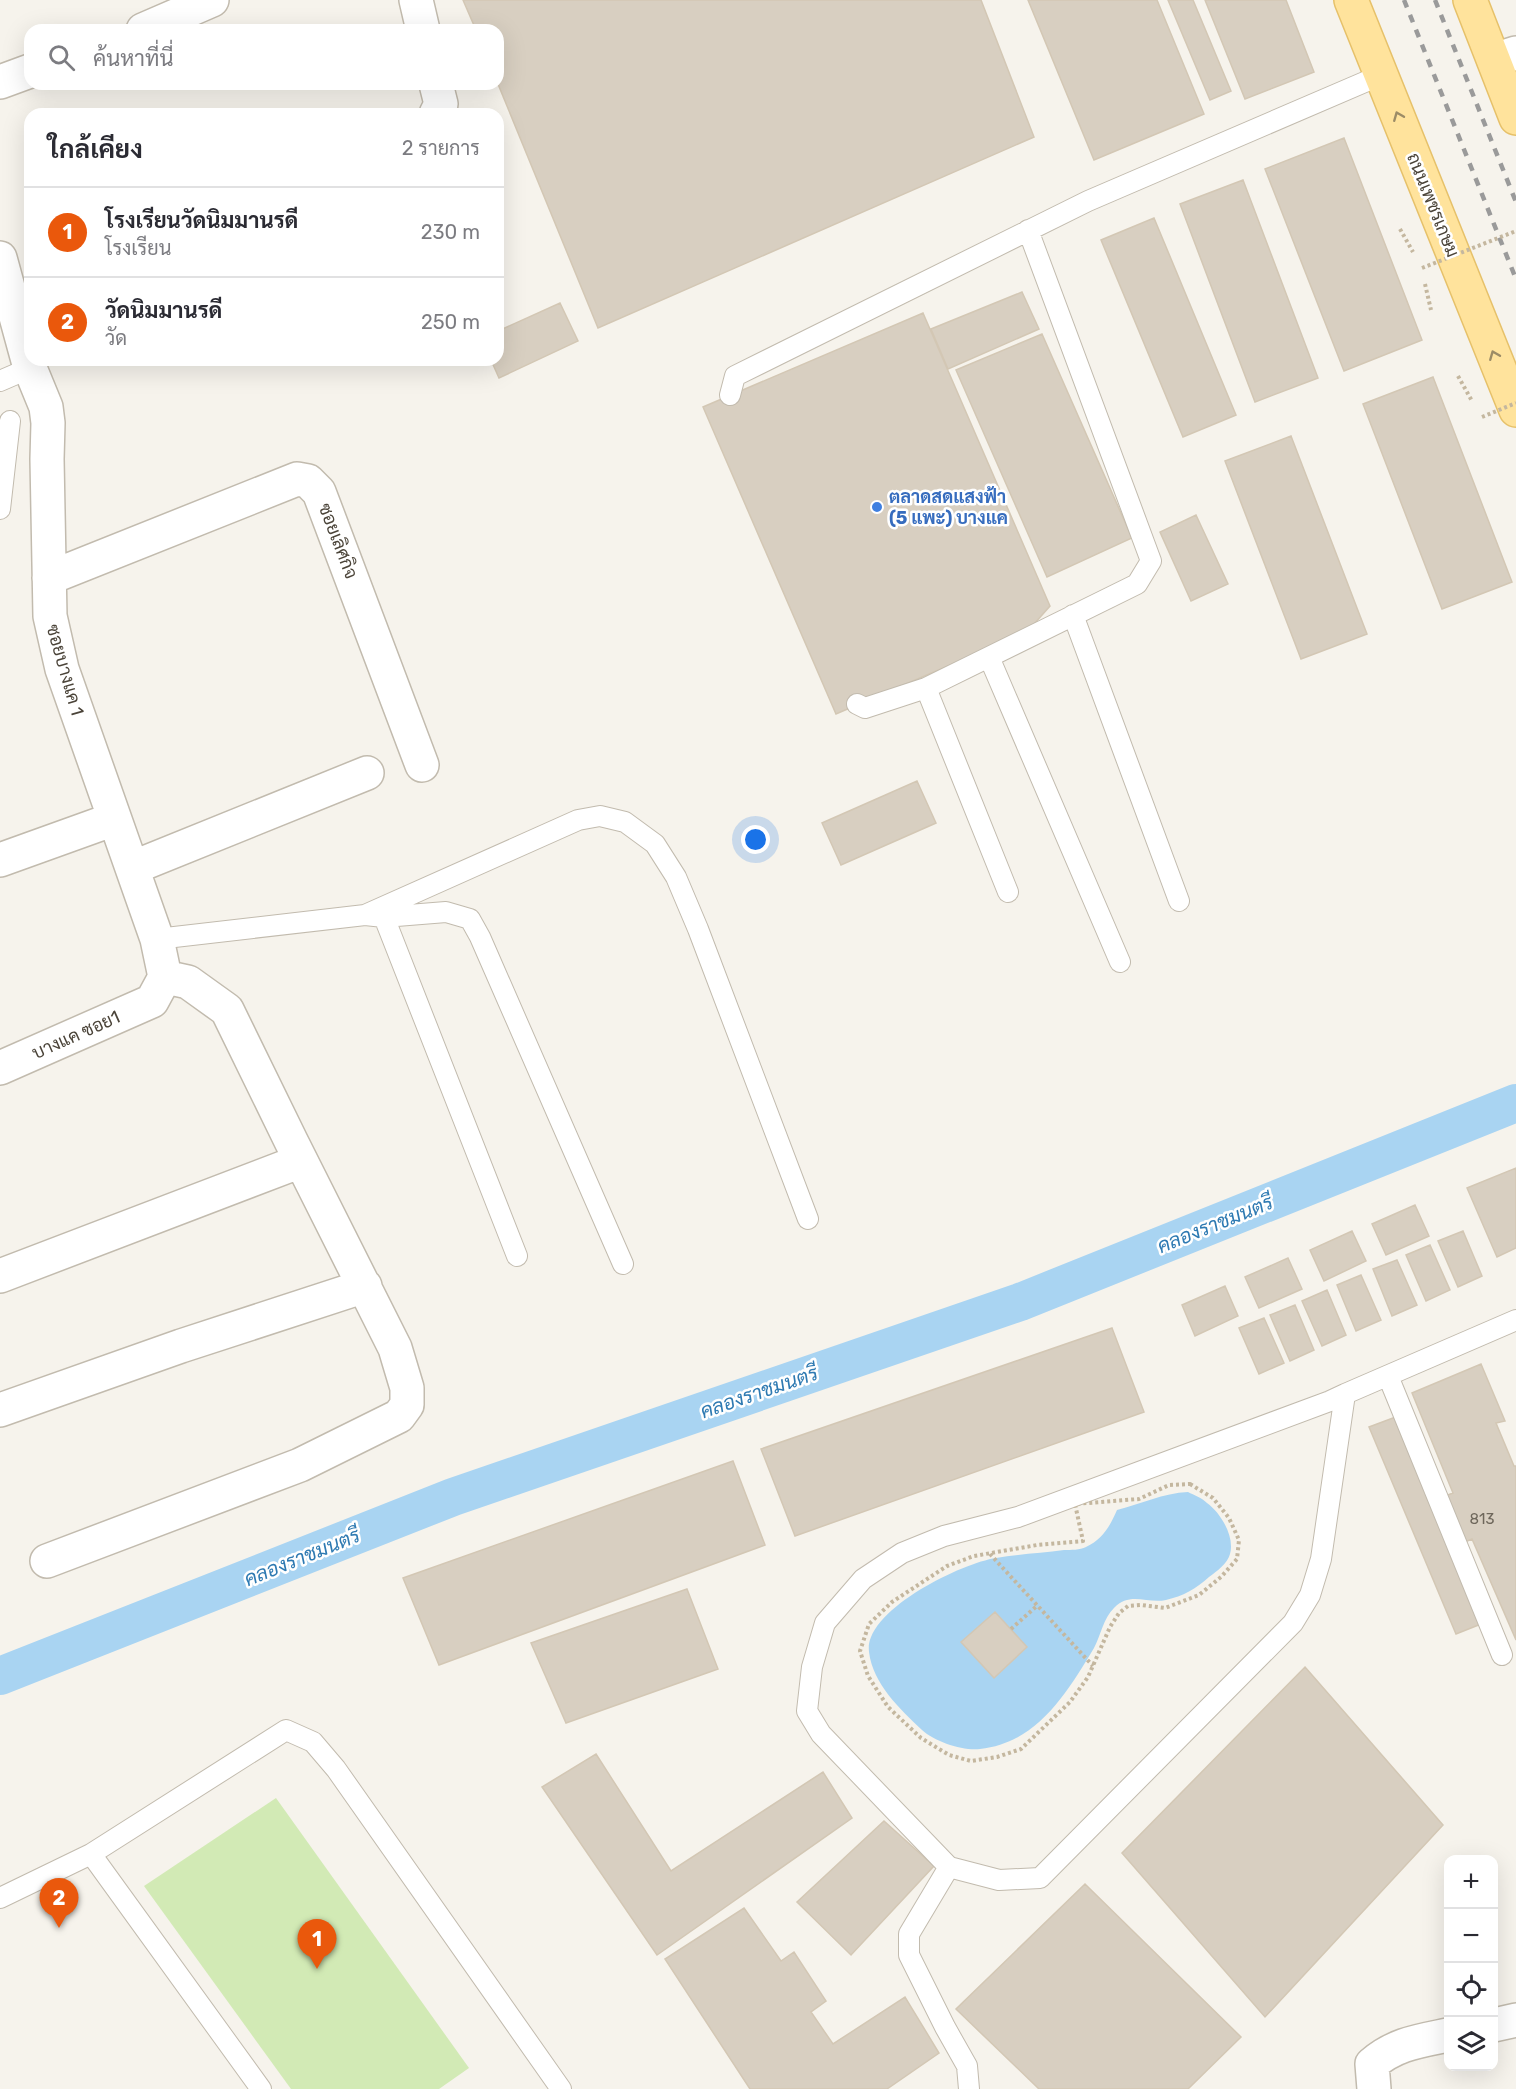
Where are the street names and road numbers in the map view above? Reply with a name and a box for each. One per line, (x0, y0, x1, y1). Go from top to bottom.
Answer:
street label: ถนนเพชรเกษม (1402, 150, 1464, 260)
street label: ซอยเลิศกิจ (314, 500, 362, 582)
street label: ซอยบางแค 1 (41, 622, 89, 718)
street label: บางแค ซอย1 (29, 1006, 123, 1064)

